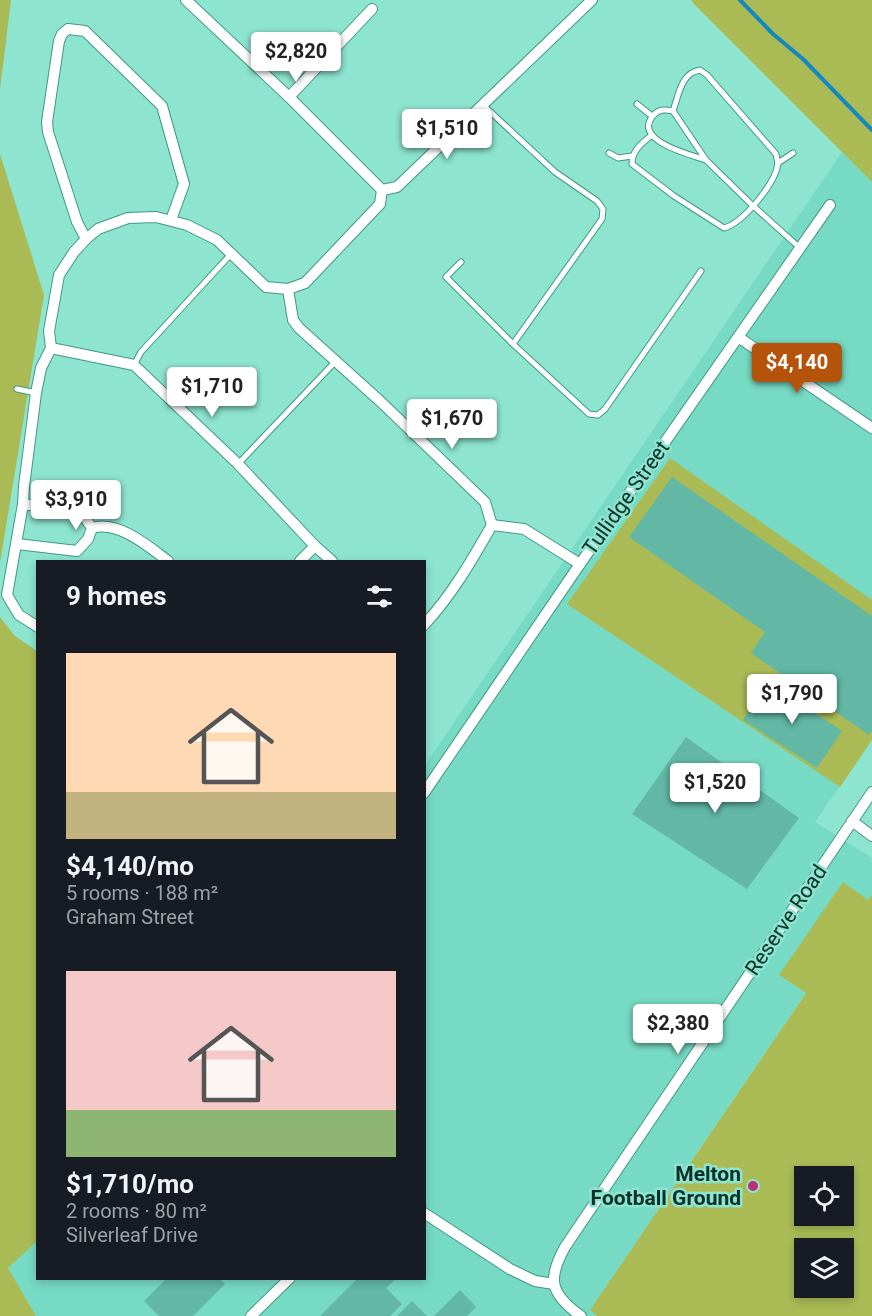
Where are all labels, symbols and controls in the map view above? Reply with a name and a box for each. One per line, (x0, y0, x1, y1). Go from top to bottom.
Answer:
pin: $2,820 (247, 32, 345, 83)
text: $2,820 (265, 39, 327, 63)
pin: $1,510 (398, 109, 496, 160)
text: $1,510 (416, 116, 478, 140)
pin: $4,140 (748, 343, 846, 394)
text: $4,140 (766, 350, 828, 374)
pin: $1,710 (163, 367, 261, 418)
text: $1,710 (181, 374, 243, 398)
pin: $1,670 (403, 399, 501, 450)
text: $1,670 (421, 406, 483, 430)
street label: Tullidge Street (578, 436, 674, 560)
pin: $3,910 (27, 480, 125, 531)
text: $3,910 (45, 487, 107, 511)
icon: filters (363, 580, 396, 613)
text: 9 homes (66, 581, 167, 611)
pin: $1,790 (743, 674, 841, 725)
text: $1,790 (761, 681, 823, 705)
icon: home (177, 692, 285, 800)
pin: $1,520 (666, 763, 764, 814)
text: $1,520 (684, 770, 746, 794)
text: $4,140/mo (66, 851, 194, 881)
street label: Reserve Road (740, 860, 832, 980)
text: 5 rooms · 188 m² (66, 881, 218, 905)
text: Graham Street (66, 905, 194, 929)
pin: $2,380 (629, 1004, 727, 1055)
icon: home (177, 1010, 285, 1118)
text: $2,380 (647, 1011, 709, 1035)
place label: Melton Football Ground (591, 1162, 741, 1210)
map controls (794, 1166, 854, 1298)
button: locate (794, 1166, 854, 1226)
text: $1,710/mo (66, 1169, 194, 1199)
marker: Melton Football Ground (746, 1179, 760, 1193)
text: 2 rooms · 80 m² (66, 1199, 207, 1223)
text: Silverleaf Drive (66, 1223, 198, 1247)
button: layers (794, 1238, 854, 1298)

